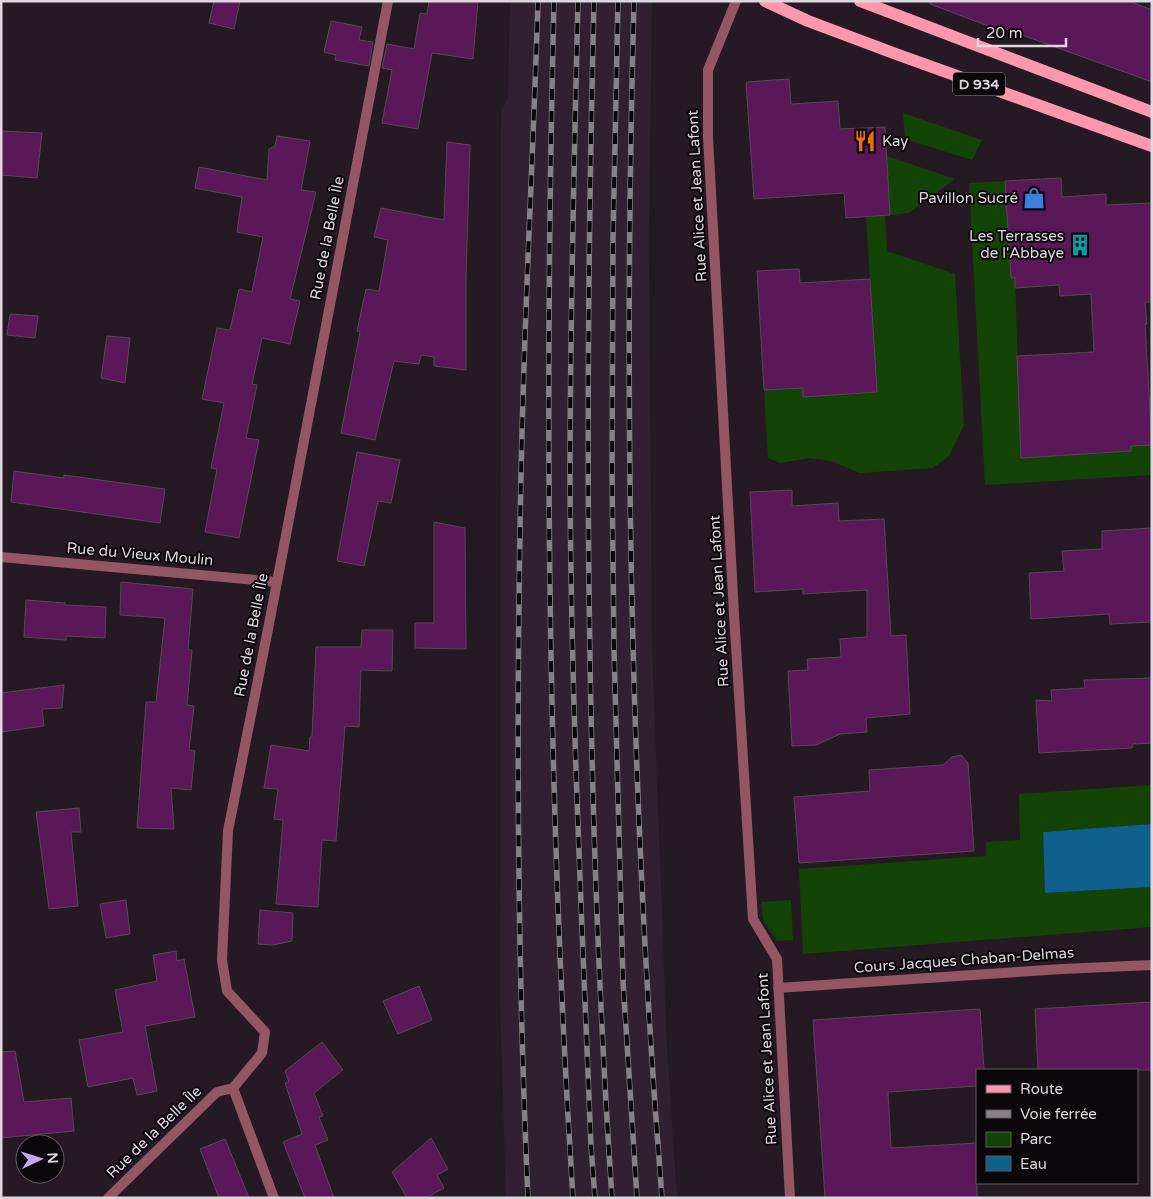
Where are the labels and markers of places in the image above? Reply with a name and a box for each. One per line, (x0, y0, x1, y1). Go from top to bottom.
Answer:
restaurant icon: Kay (852, 128, 878, 154)
place label: Kay (882, 132, 908, 150)
shop icon: Pavillon Sucré (1021, 185, 1047, 211)
place label: Pavillon Sucré (918, 189, 1018, 207)
place label: Les Terrasses de l'Abbaye (969, 227, 1064, 262)
building icon: Les Terrasses de l'Abbaye (1067, 232, 1093, 258)

